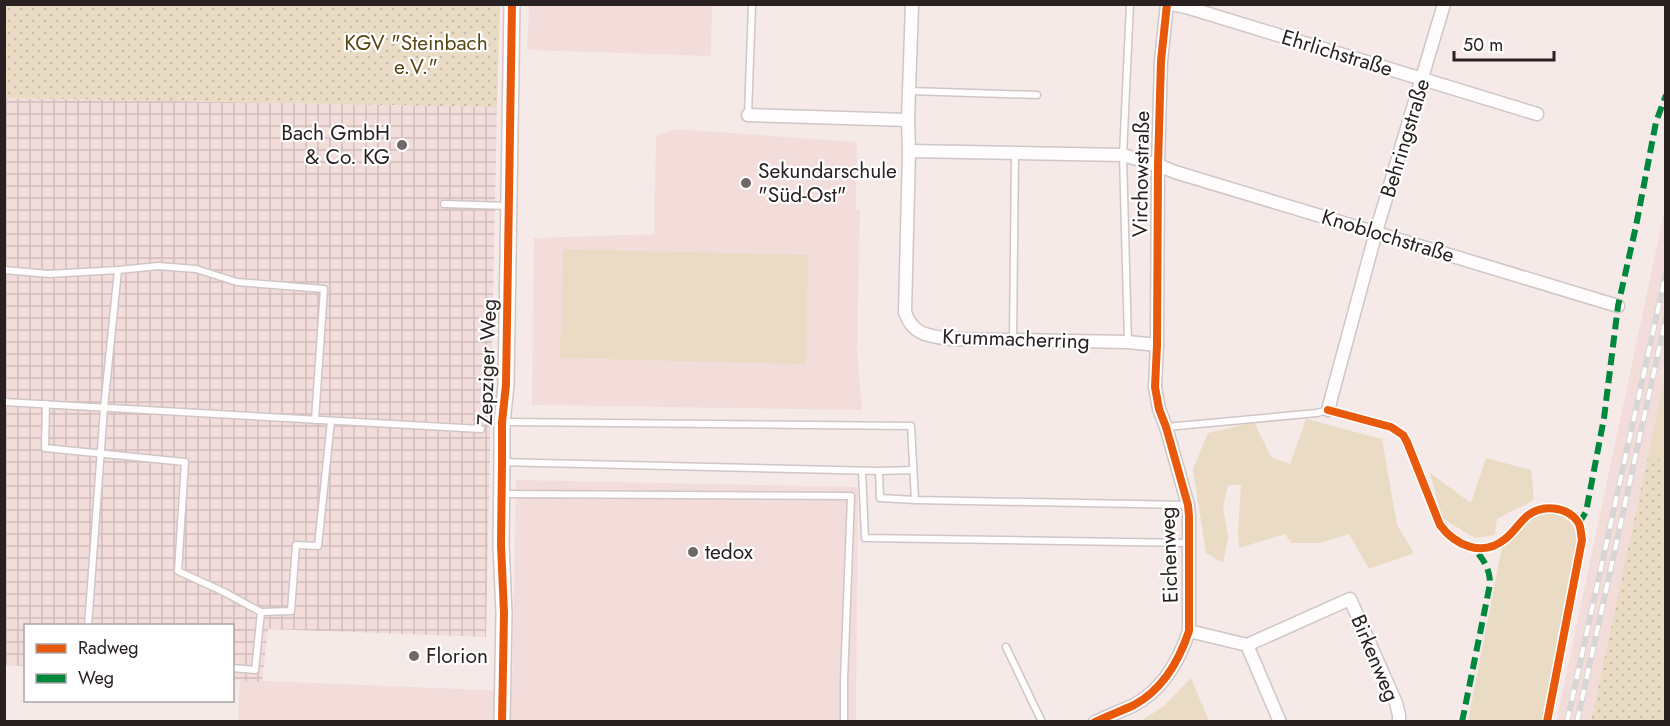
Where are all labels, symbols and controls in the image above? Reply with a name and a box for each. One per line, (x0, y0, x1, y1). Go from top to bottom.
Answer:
street label: Ehrlichstraße (1278, 22, 1396, 84)
scale bar (1454, 24, 1554, 62)
park label: KGV "Steinbach e.V." (344, 28, 488, 82)
text: 50 m (1463, 32, 1503, 58)
street label: Behringstraße (1373, 75, 1437, 201)
street label: Virchowstraße (1125, 110, 1157, 237)
place label: Bach GmbH & Co. KG (281, 118, 390, 172)
marker: Bach GmbH & Co. KG (395, 138, 409, 152)
place label: Sekundarschule "Süd-Ost" (758, 156, 897, 210)
marker: Sekundarschule "Süd-Ost" (739, 176, 753, 190)
street label: Knoblochstraße (1318, 202, 1458, 270)
street label: Zepziger Weg (470, 298, 504, 426)
street label: Krummacherring (942, 321, 1090, 357)
street label: Eichenweg (1152, 506, 1186, 604)
place label: tedox (705, 537, 753, 567)
marker: tedox (686, 545, 700, 559)
street label: Birkenweg (1343, 610, 1407, 706)
legend (24, 624, 234, 702)
text: Radweg (78, 635, 139, 661)
place label: Florion (426, 641, 488, 671)
marker: Florion (407, 649, 421, 663)
text: Weg (78, 665, 114, 691)

